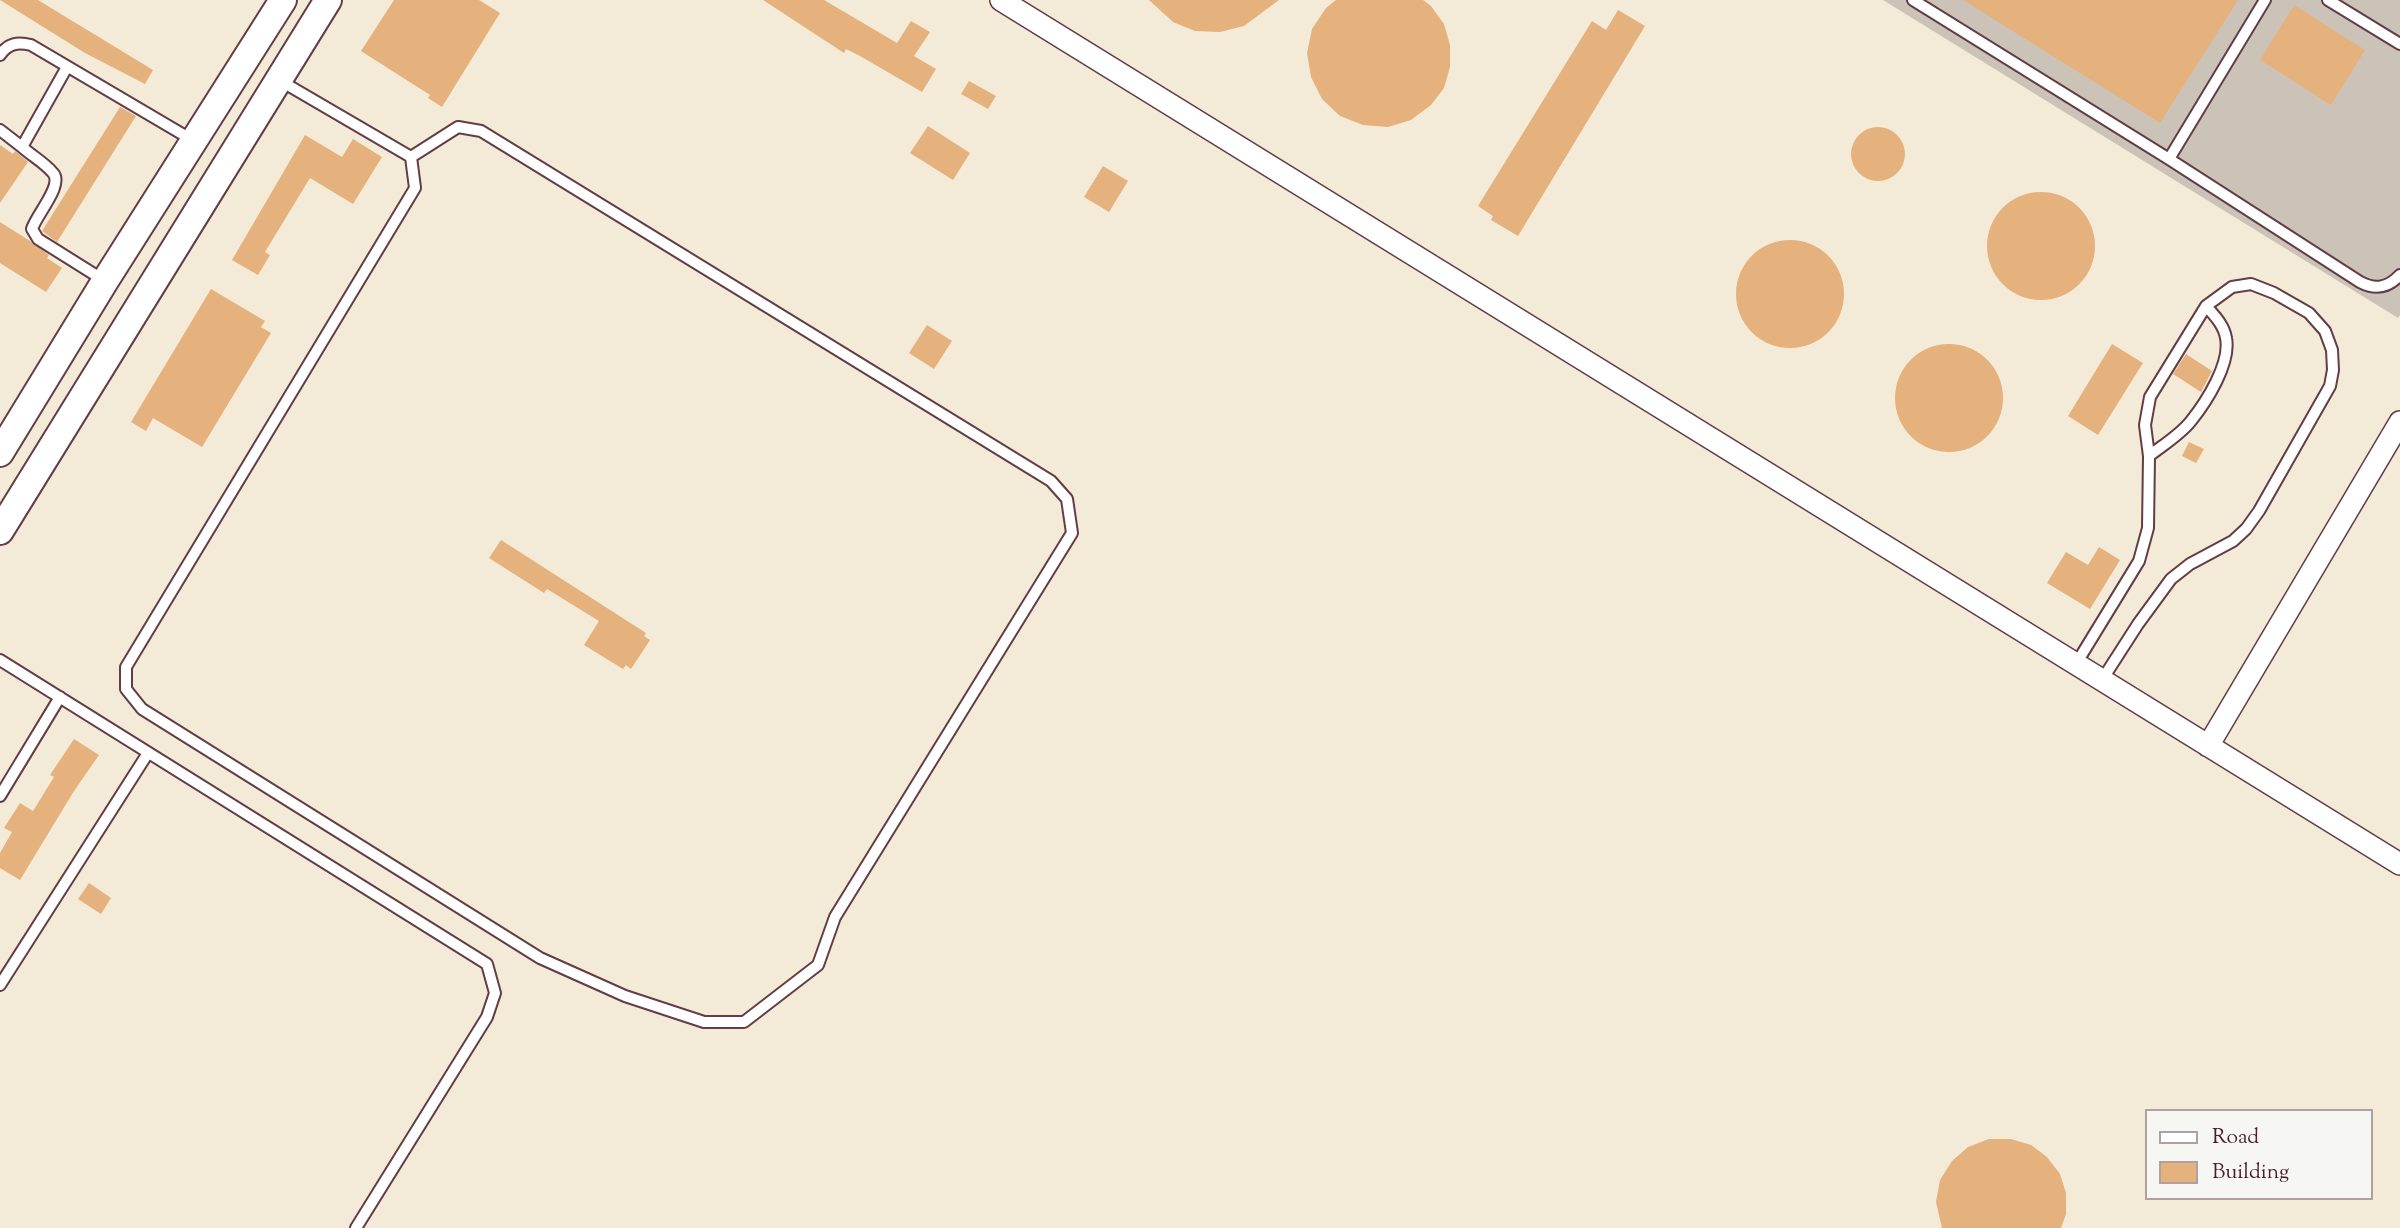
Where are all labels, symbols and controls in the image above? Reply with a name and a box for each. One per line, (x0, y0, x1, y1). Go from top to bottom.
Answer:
legend (2144, 1109, 2372, 1200)
text: Road (2212, 1123, 2259, 1153)
text: Building (2212, 1158, 2289, 1188)

